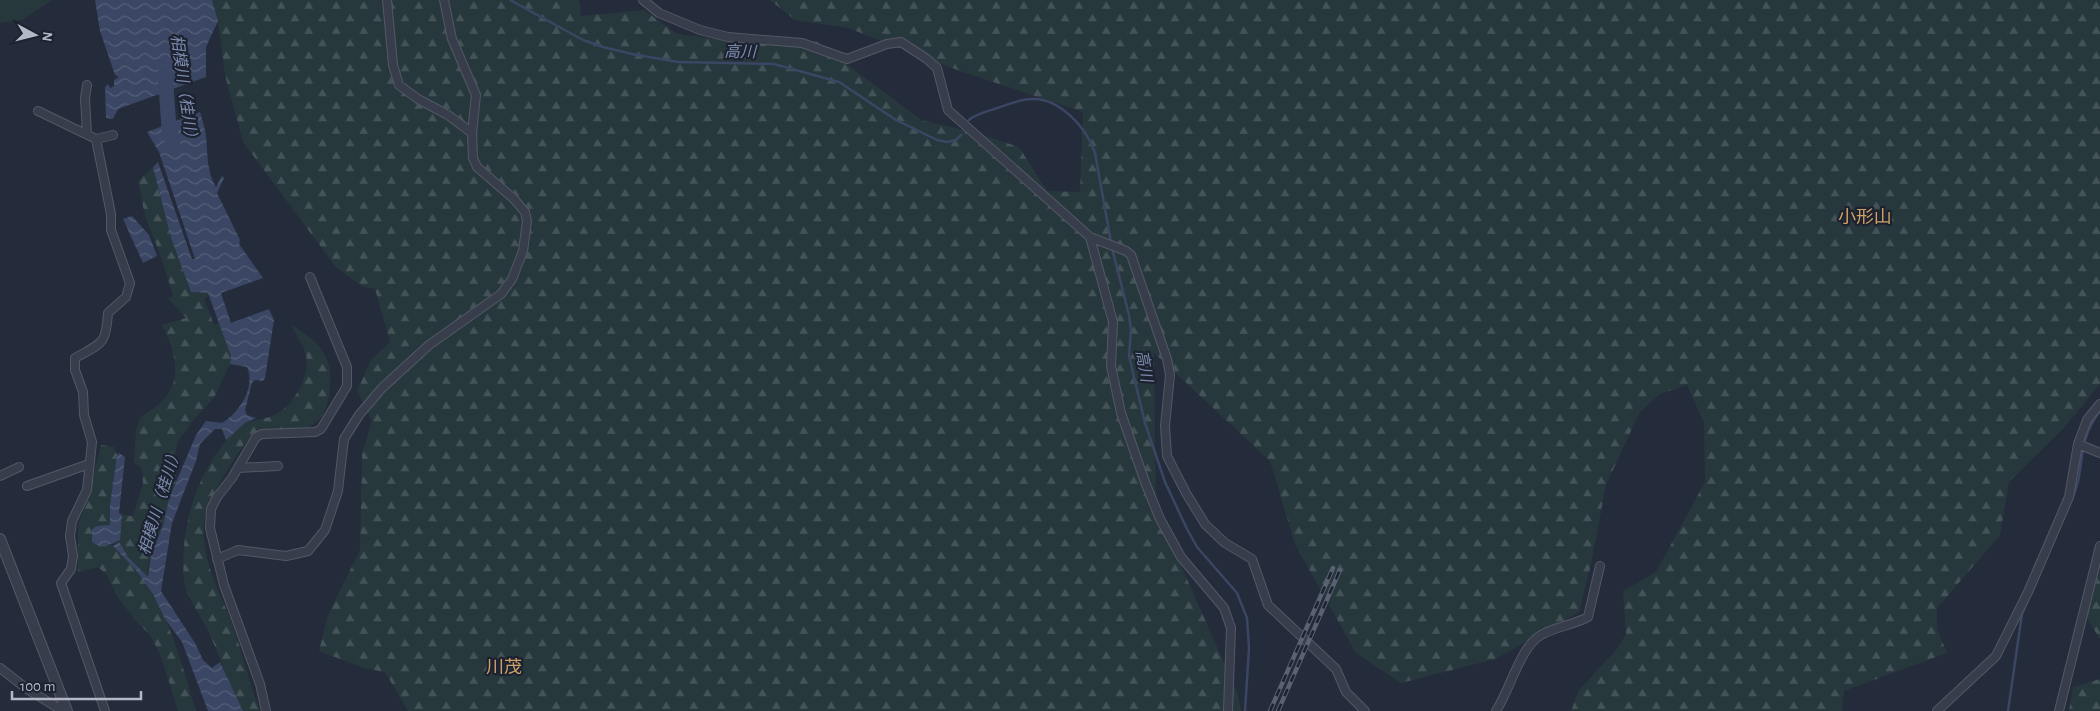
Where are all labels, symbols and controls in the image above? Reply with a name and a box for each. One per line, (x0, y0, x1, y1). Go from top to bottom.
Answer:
north arrow (10, 10, 60, 60)
text: N (39, 31, 54, 42)
water label: 相模川（桂川） (168, 33, 201, 147)
water label: 高川 (724, 43, 758, 60)
district label: 小形山 (1838, 208, 1892, 227)
water label: 高川 (1133, 349, 1156, 385)
water label: 相模川（桂川） (135, 445, 184, 557)
district label: 川茂 (486, 658, 522, 677)
scale bar (12, 668, 141, 700)
text: 100 m (20, 679, 55, 694)

